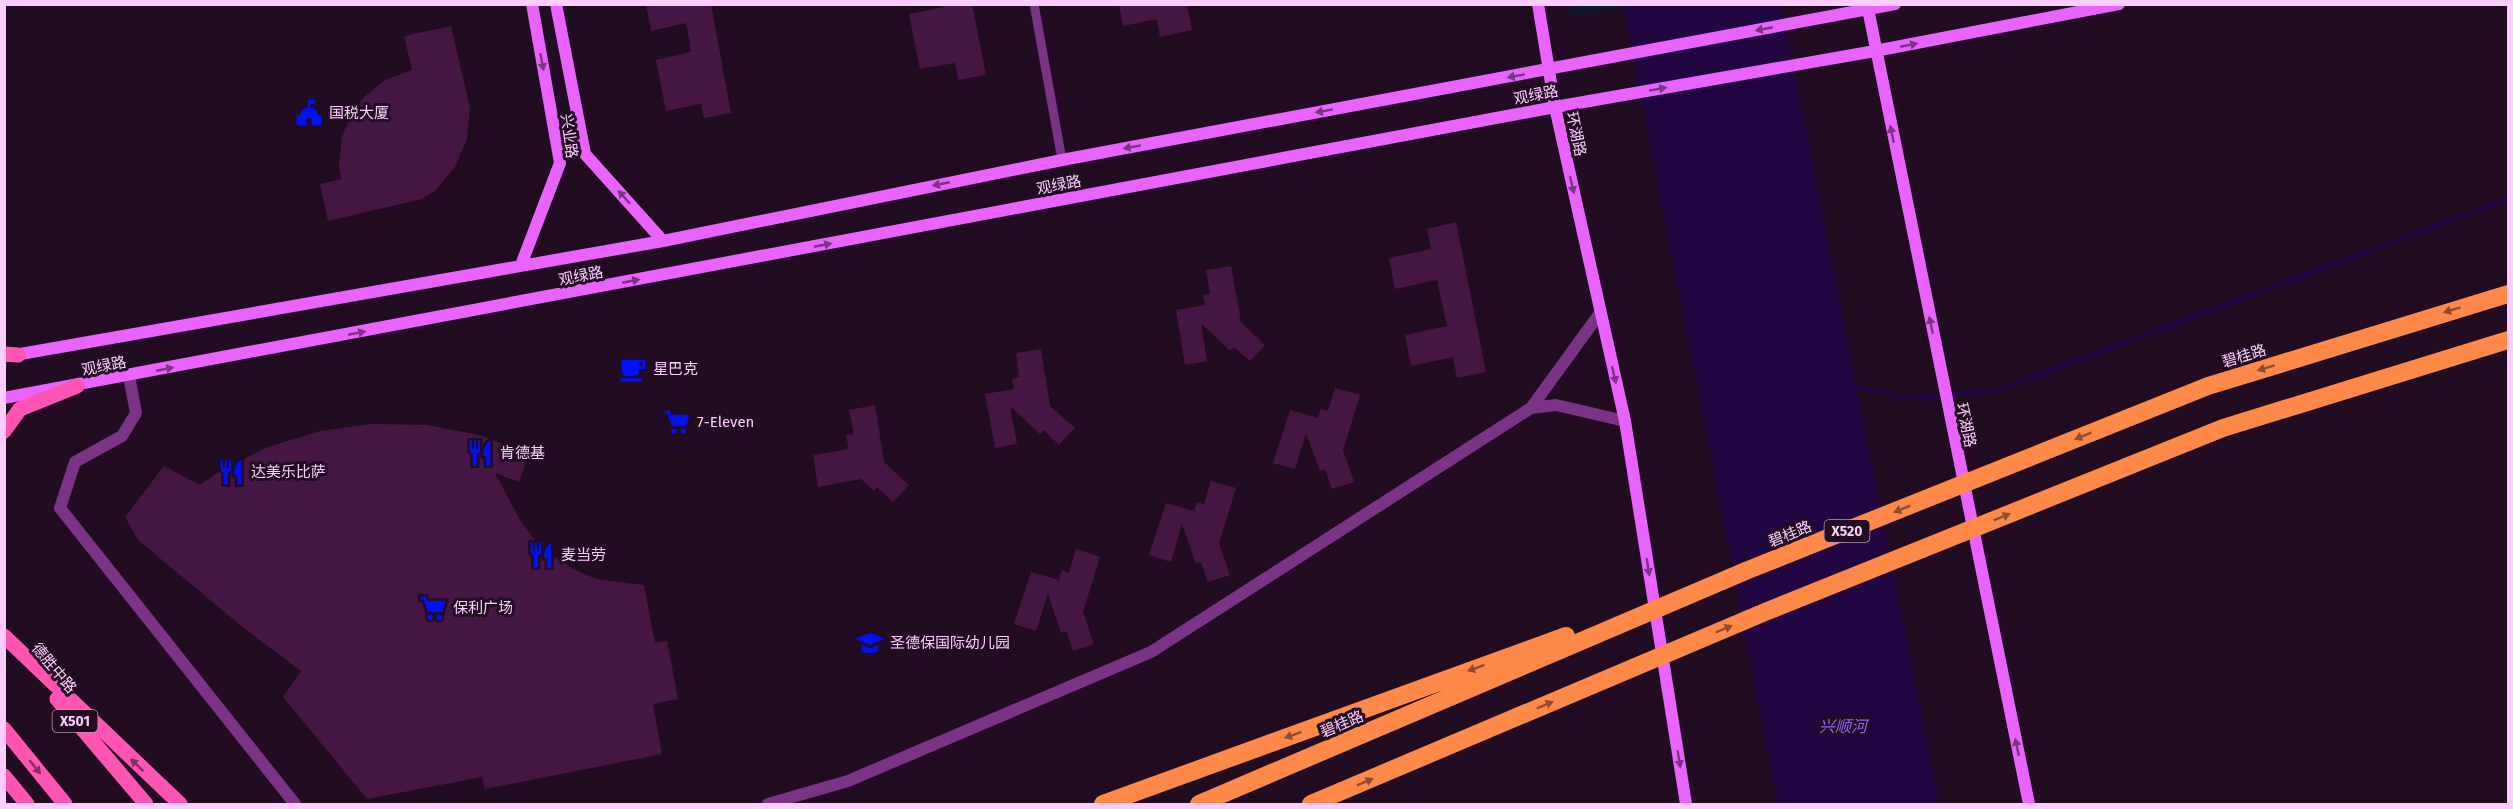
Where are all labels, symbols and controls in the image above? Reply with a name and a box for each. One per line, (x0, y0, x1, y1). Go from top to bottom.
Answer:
one-way arrow (1755, 25, 1774, 34)
one-way arrow (1899, 40, 1918, 49)
one-way arrow (538, 53, 547, 72)
one-way arrow (1506, 72, 1525, 81)
street label: 观绿路 (1512, 82, 1560, 108)
one-way arrow (1649, 84, 1668, 93)
public building icon: 国税大厦 (294, 98, 324, 128)
place label: 国税大厦 (329, 104, 389, 122)
one-way arrow (1314, 107, 1333, 116)
street label: 环湖路 (1563, 110, 1589, 158)
street label: 兴业路 (557, 112, 581, 160)
one-way arrow (1887, 125, 1896, 144)
one-way arrow (1123, 143, 1142, 152)
street label: 观绿路 (1035, 172, 1083, 198)
one-way arrow (1567, 175, 1577, 194)
one-way arrow (931, 180, 950, 189)
one-way arrow (618, 190, 631, 205)
one-way arrow (814, 240, 833, 249)
street label: 观绿路 (557, 263, 605, 289)
one-way arrow (622, 276, 641, 285)
one-way arrow (2443, 306, 2461, 315)
one-way arrow (1926, 316, 1935, 335)
one-way arrow (348, 328, 367, 337)
street label: 碧桂路 (2220, 341, 2268, 371)
street label: 观绿路 (80, 353, 128, 379)
cafe icon: 星巴克 (618, 354, 648, 384)
place label: 星巴克 (653, 360, 698, 378)
one-way arrow (156, 364, 175, 373)
one-way arrow (2257, 364, 2275, 373)
one-way arrow (1610, 366, 1620, 384)
street label: 环湖路 (1953, 401, 1979, 449)
supermarket icon: 7-Eleven (662, 407, 692, 437)
place label: 7-Eleven (697, 413, 754, 431)
one-way arrow (2074, 431, 2092, 441)
restaurant icon: 肯德基 (465, 438, 495, 468)
place label: 肯德基 (500, 444, 545, 462)
restaurant icon: 达美乐比萨 (216, 457, 246, 487)
place label: 达美乐比萨 (251, 463, 326, 481)
one-way arrow (1893, 504, 1911, 514)
one-way arrow (1993, 511, 2011, 521)
street label: 碧桂路 (1766, 517, 1814, 551)
road number: X520 (1824, 520, 1870, 542)
restaurant icon: 麦当劳 (526, 540, 556, 570)
place label: 麦当劳 (561, 546, 606, 564)
one-way arrow (1644, 557, 1653, 576)
supermarket icon: 保利广场 (418, 593, 448, 623)
place label: 保利广场 (453, 599, 513, 617)
one-way arrow (1715, 624, 1733, 633)
school or university icon: 圣德保国际幼儿园 (855, 628, 885, 658)
place label: 圣德保国际幼儿园 (890, 634, 1010, 652)
street label: 德胜中路 (28, 639, 80, 697)
one-way arrow (1467, 664, 1485, 674)
one-way arrow (1536, 700, 1554, 710)
street label: 碧桂路 (1318, 707, 1366, 741)
road number: X501 (52, 710, 98, 732)
water label: 兴顺河 (1819, 717, 1870, 736)
one-way arrow (1284, 731, 1302, 741)
one-way arrow (2012, 737, 2021, 756)
one-way arrow (1675, 750, 1684, 769)
one-way arrow (130, 758, 144, 772)
one-way arrow (28, 759, 41, 775)
one-way arrow (1356, 776, 1374, 786)

